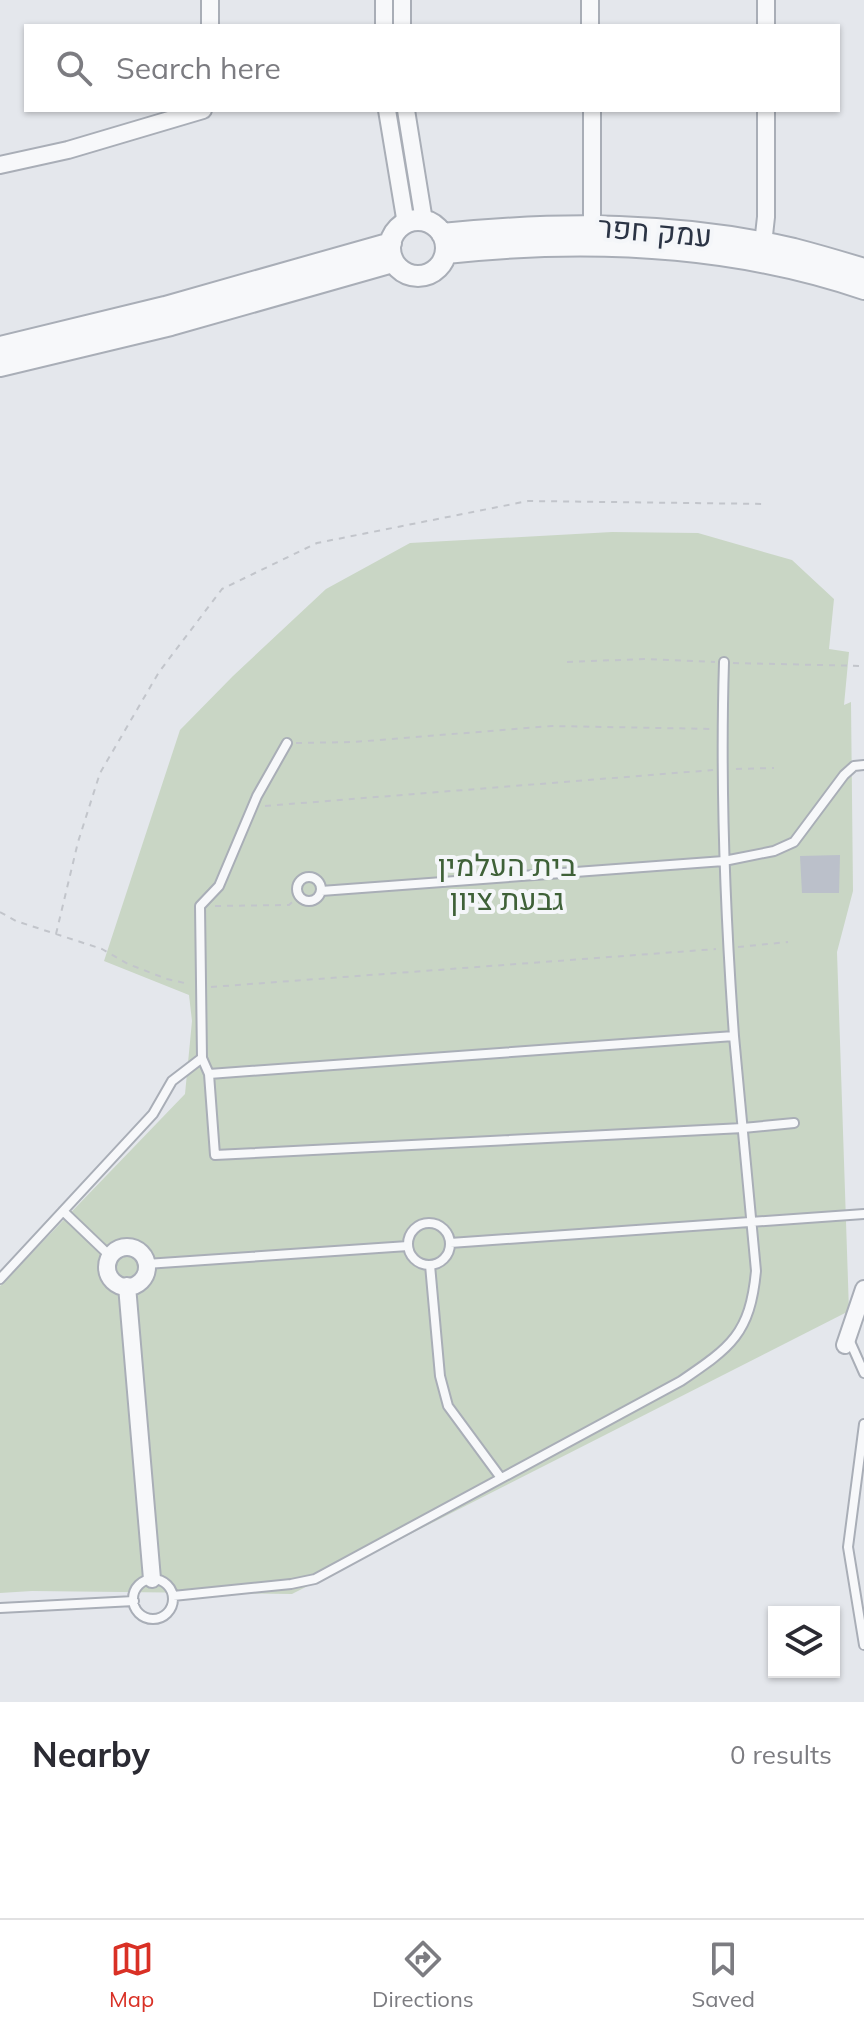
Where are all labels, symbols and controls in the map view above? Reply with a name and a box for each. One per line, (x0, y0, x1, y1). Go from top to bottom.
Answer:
search box (24, 24, 840, 112)
icon: search (52, 46, 96, 90)
text: Search here (116, 49, 281, 87)
street label: עמק חפר (596, 207, 714, 255)
park label: בית העלמין גבעת ציון (438, 846, 576, 918)
map controls (768, 1606, 840, 1678)
button: layers (768, 1606, 840, 1678)
text: Nearby (32, 1733, 150, 1776)
text: 0 results (730, 1738, 832, 1771)
tab: Map (109, 1937, 154, 2013)
tab: Directions (372, 1937, 474, 2013)
tab: Saved (692, 1937, 755, 2013)

